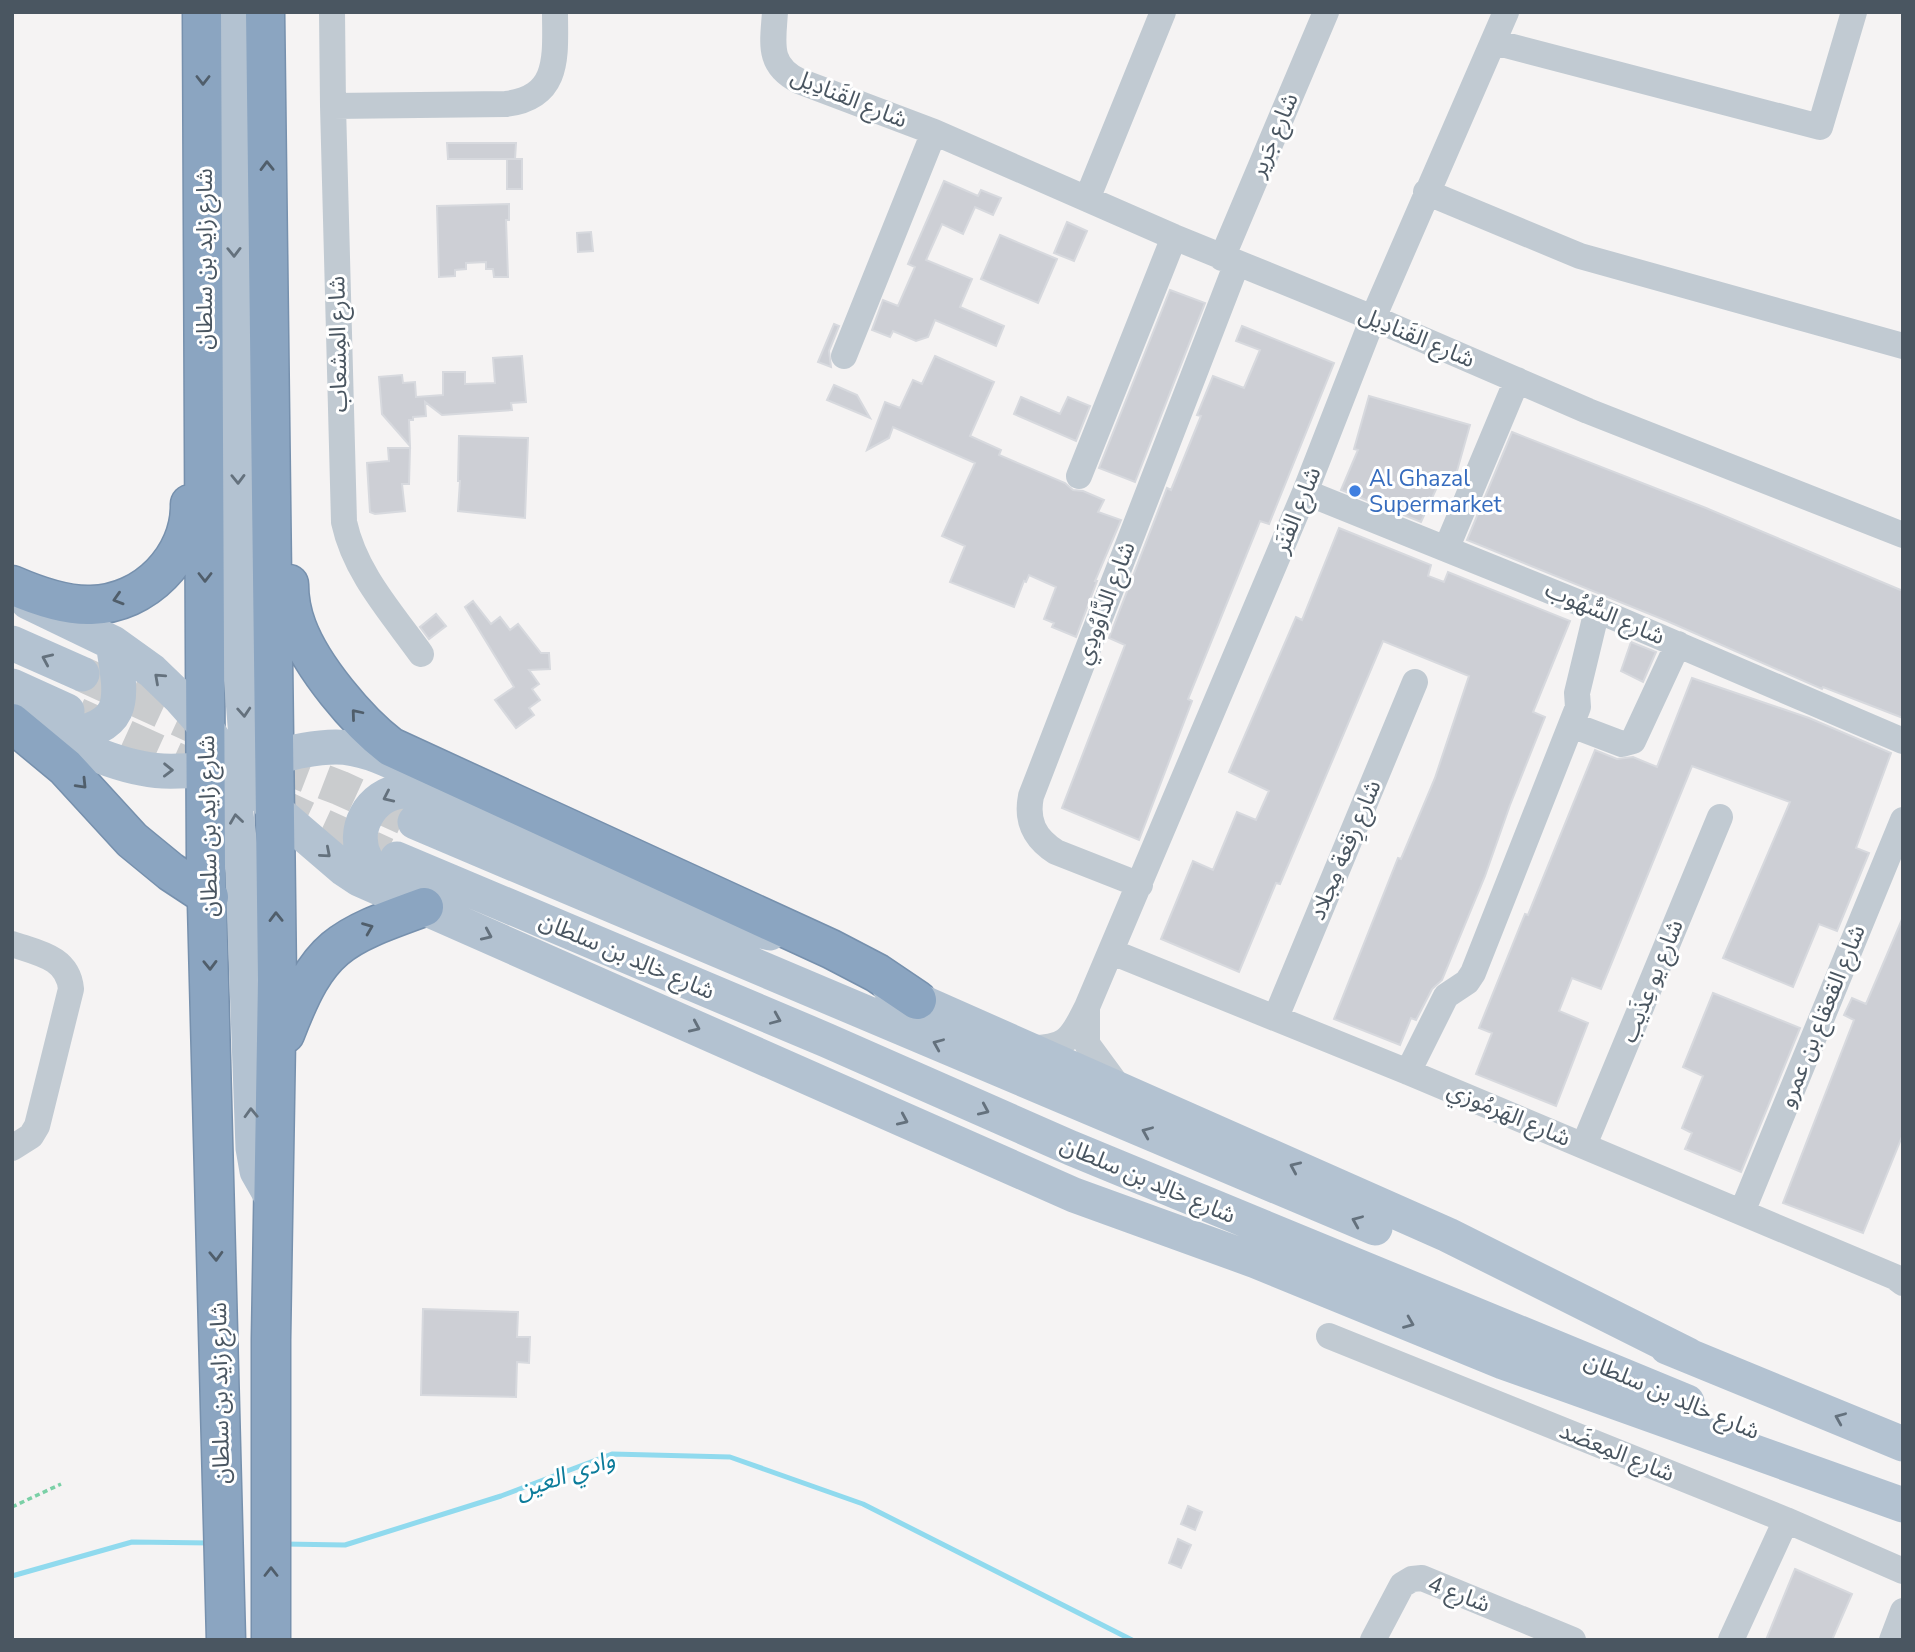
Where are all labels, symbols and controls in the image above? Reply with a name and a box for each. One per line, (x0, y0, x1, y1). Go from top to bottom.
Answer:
street label: شارع القَنادِيل (786, 61, 912, 136)
one-way arrow (195, 76, 211, 86)
street label: شارع جَرير (1242, 88, 1307, 183)
one-way arrow (259, 161, 275, 171)
street label: شارع زايد بن سلطان (189, 168, 221, 350)
one-way arrow (227, 247, 242, 258)
street label: شارع المِشعاب (321, 275, 356, 413)
street label: شارع القَنادِيل (1354, 299, 1480, 376)
street label: شارع الفَنَر (1265, 462, 1329, 559)
place label: Al Ghazal Supermarket (1369, 463, 1502, 520)
one-way arrow (230, 475, 246, 485)
marker: Al Ghazal Supermarket (1347, 483, 1363, 499)
street label: شارع الدَّاوُودِي (1067, 537, 1144, 669)
one-way arrow (197, 573, 213, 583)
street label: شارع السُّهُوب (1540, 574, 1670, 653)
one-way arrow (113, 591, 125, 606)
one-way arrow (42, 653, 54, 667)
one-way arrow (154, 674, 167, 686)
one-way arrow (236, 707, 251, 718)
one-way arrow (352, 710, 364, 723)
street label: شارع زايد بن سلطان (191, 735, 226, 917)
one-way arrow (163, 763, 174, 778)
street label: شارع رِقعة مِجلاد (1302, 775, 1389, 925)
one-way arrow (73, 776, 86, 789)
one-way arrow (383, 789, 395, 803)
one-way arrow (229, 813, 244, 825)
one-way arrow (317, 845, 330, 857)
street label: شارع خالِد بن سلطان (534, 905, 719, 1008)
one-way arrow (268, 911, 284, 921)
street label: شارع يو عِذَيب (1613, 915, 1692, 1048)
street label: شارع القعقاع بن عمرو (1771, 920, 1874, 1112)
one-way arrow (362, 922, 374, 936)
one-way arrow (480, 927, 492, 941)
one-way arrow (202, 960, 218, 971)
one-way arrow (769, 1010, 781, 1024)
one-way arrow (688, 1019, 700, 1033)
one-way arrow (933, 1038, 945, 1052)
street label: شارع الهَرمُوزي (1442, 1074, 1575, 1155)
one-way arrow (977, 1102, 990, 1116)
one-way arrow (244, 1107, 259, 1118)
one-way arrow (896, 1112, 908, 1126)
one-way arrow (1142, 1126, 1155, 1140)
street label: شارع خالِد بن سلطان (1055, 1129, 1240, 1232)
one-way arrow (1290, 1161, 1302, 1175)
one-way arrow (1352, 1215, 1364, 1229)
one-way arrow (208, 1251, 224, 1262)
street label: شارع زايد بن سلطان (203, 1302, 238, 1484)
one-way arrow (1402, 1315, 1414, 1329)
street label: شارع خالِد بن سلطان (1579, 1345, 1764, 1448)
one-way arrow (1835, 1412, 1847, 1426)
street label: شارع المِعضَد (1554, 1415, 1679, 1490)
water label: وادي العين (511, 1443, 620, 1509)
one-way arrow (263, 1566, 279, 1576)
street label: شارع 4 (1423, 1568, 1495, 1621)

